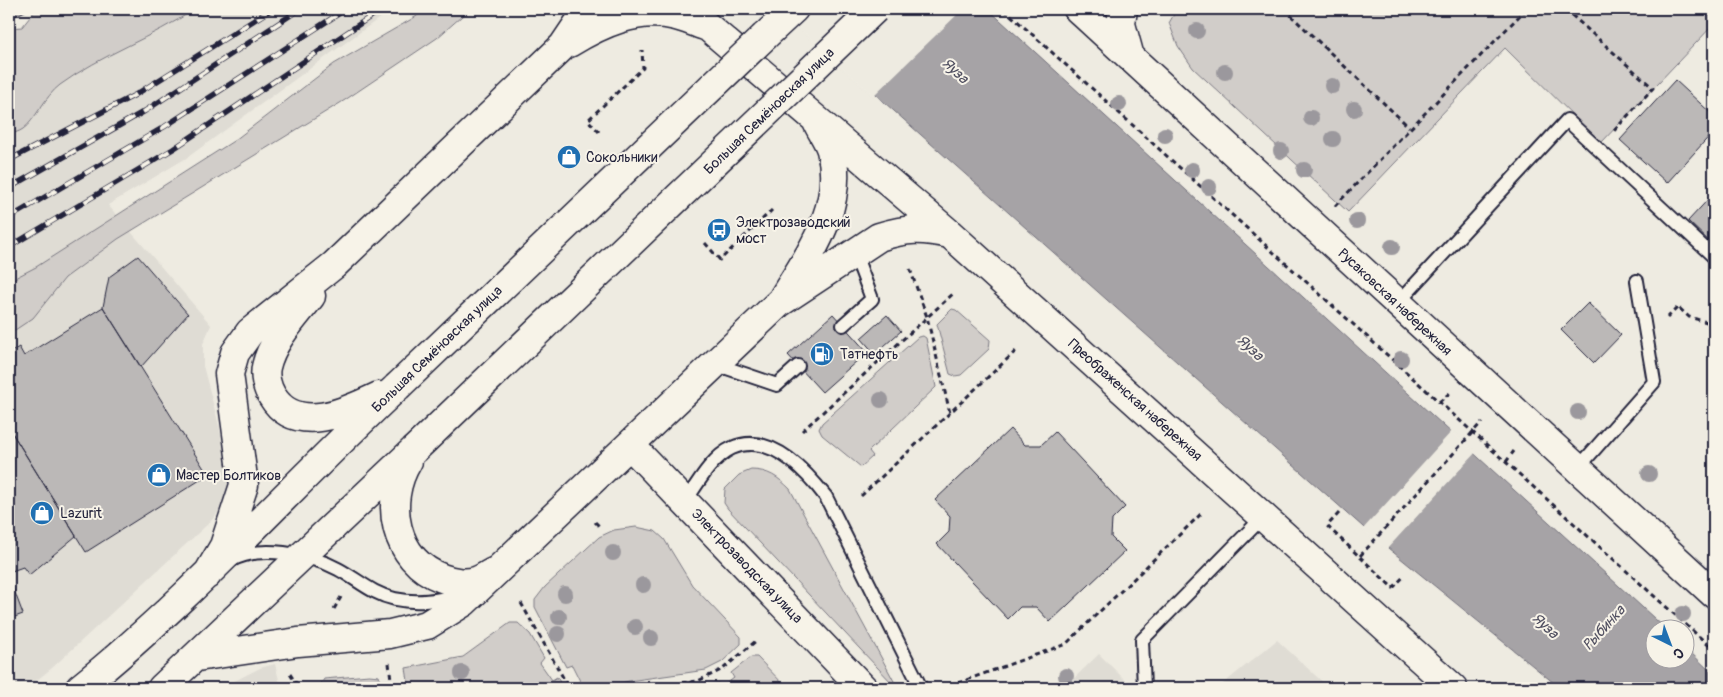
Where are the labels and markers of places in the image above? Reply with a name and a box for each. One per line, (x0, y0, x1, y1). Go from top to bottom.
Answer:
shop icon: Сокольники (556, 144, 582, 170)
place label: Сокольники (586, 149, 657, 166)
place label: Электрозаводский мост (736, 214, 850, 247)
bus stop icon: Электрозаводский мост (706, 217, 732, 243)
fuel station icon: Татнефть (809, 341, 835, 367)
place label: Татнефть (840, 346, 899, 363)
shop icon: Мастер Болтиков (146, 462, 172, 488)
place label: Мастер Болтиков (176, 467, 281, 484)
shop icon: Lazurit (29, 500, 55, 526)
place label: Lazurit (60, 505, 102, 522)

